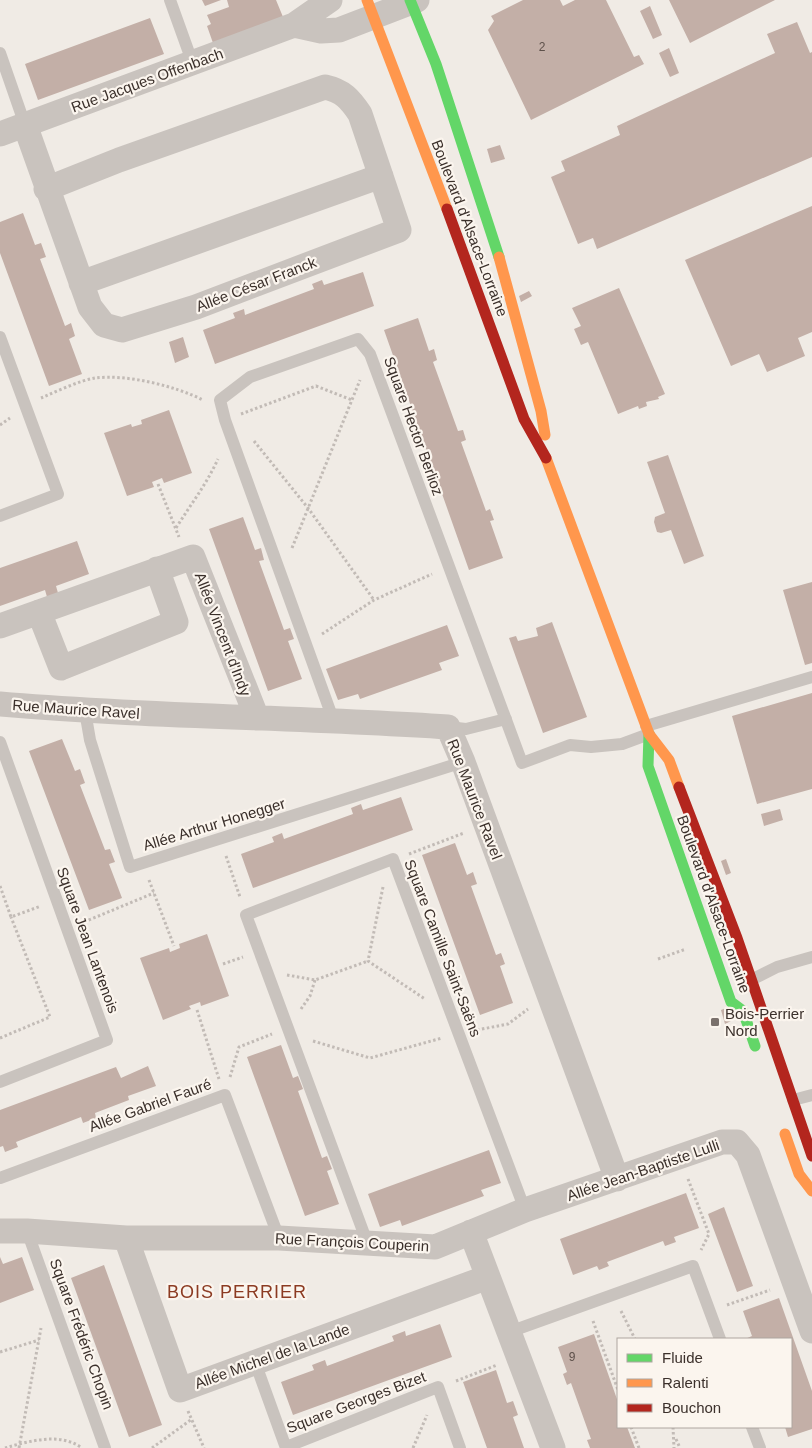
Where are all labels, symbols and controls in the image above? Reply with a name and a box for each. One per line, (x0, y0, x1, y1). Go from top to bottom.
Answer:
house number: 2 (539, 40, 546, 54)
street label: Rue Jacques Offenbach (69, 45, 225, 115)
street label: Boulevard d'Alsace-Lorraine (428, 137, 512, 319)
street label: Allée César Franck (193, 253, 319, 315)
street label: Square Hector Berlioz (381, 354, 447, 498)
street label: Allée Vincent d'Indy (192, 570, 255, 699)
street label: Rue Maurice Ravel (12, 696, 140, 722)
street label: Rue Maurice Ravel (444, 736, 506, 862)
street label: Allée Arthur Honegger (141, 794, 287, 854)
street label: Boulevard d'Alsace-Lorraine (674, 813, 754, 995)
street label: Square Camille Saint-Saëns (401, 857, 485, 1039)
street label: Square Jean Lantenois (54, 865, 122, 1015)
place label: Bois-Perrier Nord (725, 1005, 804, 1039)
marker: Bois-Perrier Nord (709, 1016, 721, 1028)
street label: Allée Gabriel Fauré (86, 1075, 214, 1135)
street label: Allée Jean-Baptiste Lulli (565, 1136, 721, 1204)
street label: Rue François Couperin (275, 1229, 429, 1255)
street label: Square Frédéric Chopin (47, 1256, 117, 1412)
district label: BOIS PERRIER (167, 1282, 307, 1302)
street label: Allée Michel de la Lande (192, 1320, 352, 1392)
legend (617, 1338, 792, 1428)
text: Fluide (662, 1349, 703, 1366)
house number: 9 (569, 1350, 576, 1364)
street label: Square Georges Bizet (284, 1367, 429, 1436)
text: Ralenti (662, 1374, 709, 1391)
text: Bouchon (662, 1399, 721, 1416)

